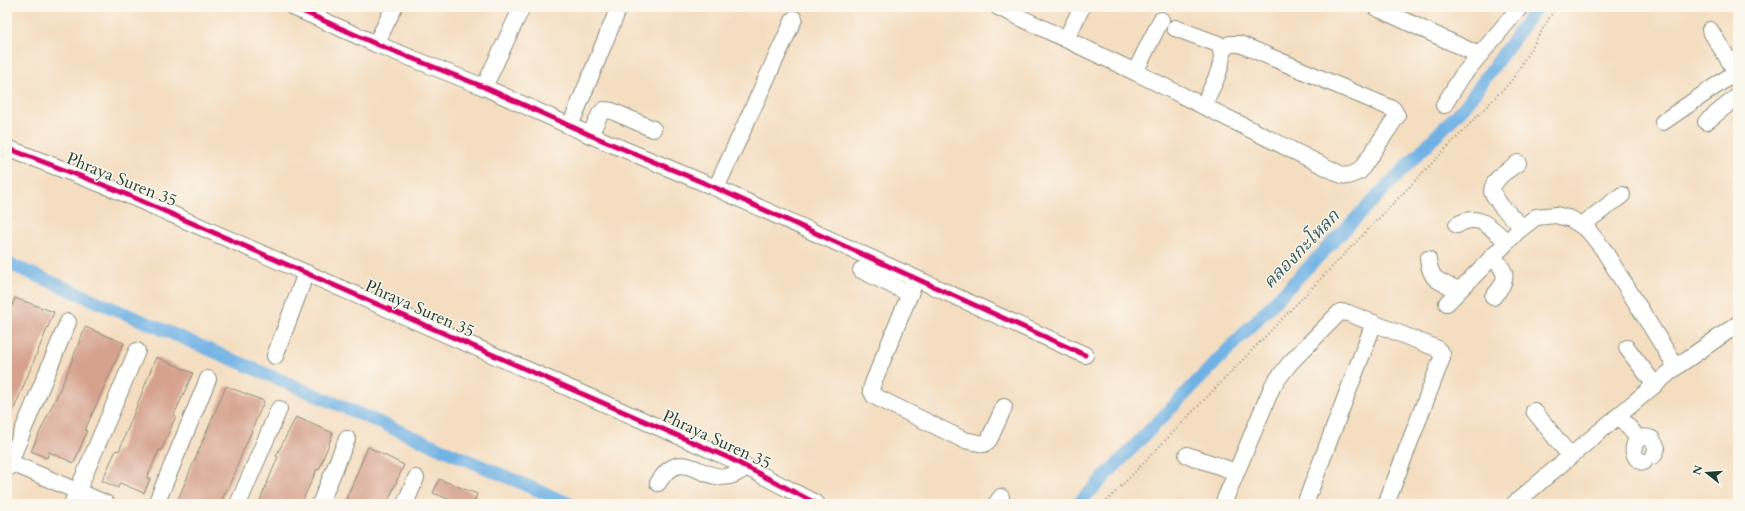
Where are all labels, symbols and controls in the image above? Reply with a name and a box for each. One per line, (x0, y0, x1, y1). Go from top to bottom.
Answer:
street label: Phraya Suren 35 (63, 147, 180, 212)
water label: คลองกะโหลก (1257, 203, 1346, 294)
street label: Phraya Suren 35 (362, 274, 478, 343)
street label: Phraya Suren 35 (659, 404, 775, 475)
north arrow (1687, 453, 1727, 493)
text: N (1689, 463, 1707, 477)

